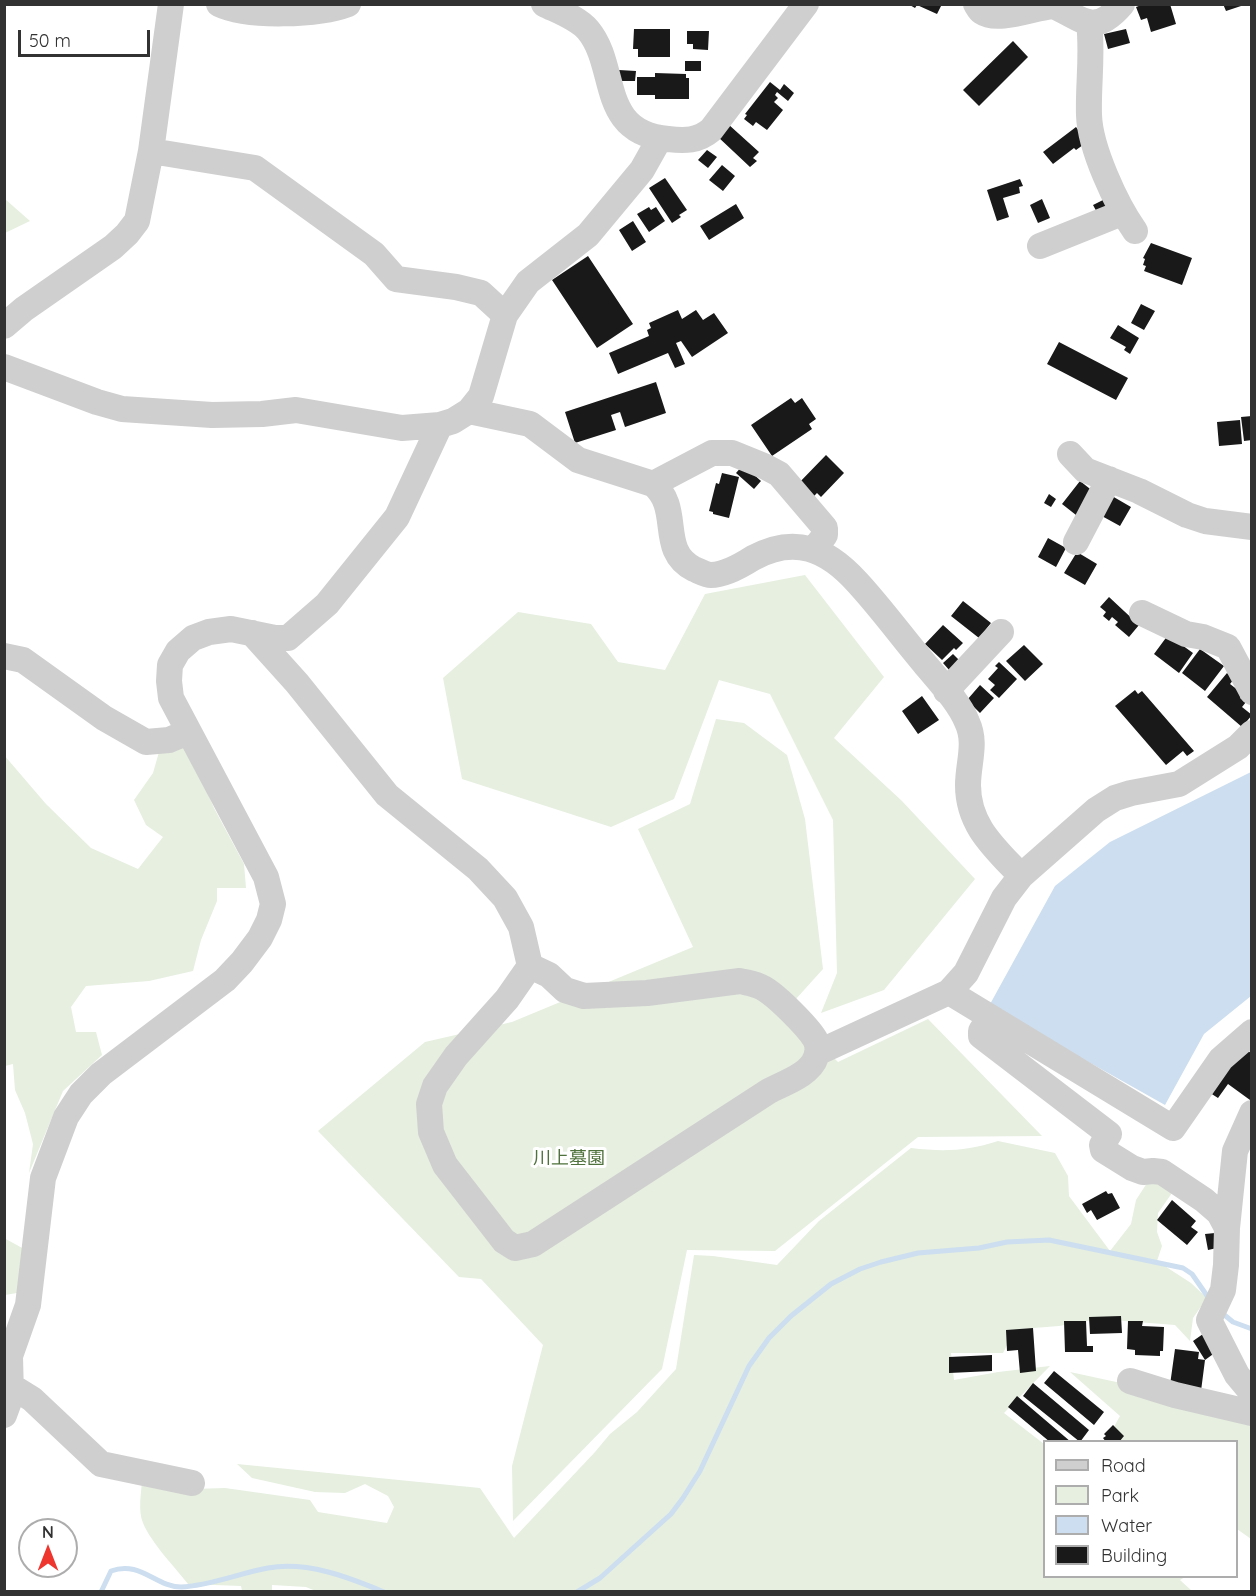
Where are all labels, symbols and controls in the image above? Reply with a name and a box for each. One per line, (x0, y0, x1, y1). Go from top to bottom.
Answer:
scale bar (21, 18, 153, 56)
text: 50 m (29, 29, 71, 52)
park label: 川上墓園 (533, 1148, 605, 1170)
legend (1043, 1440, 1238, 1578)
text: Road (1101, 1454, 1146, 1477)
text: Park (1101, 1484, 1139, 1507)
text: Water (1101, 1514, 1152, 1537)
north arrow (18, 1518, 78, 1578)
text: N (42, 1522, 54, 1542)
text: Building (1101, 1544, 1167, 1567)

